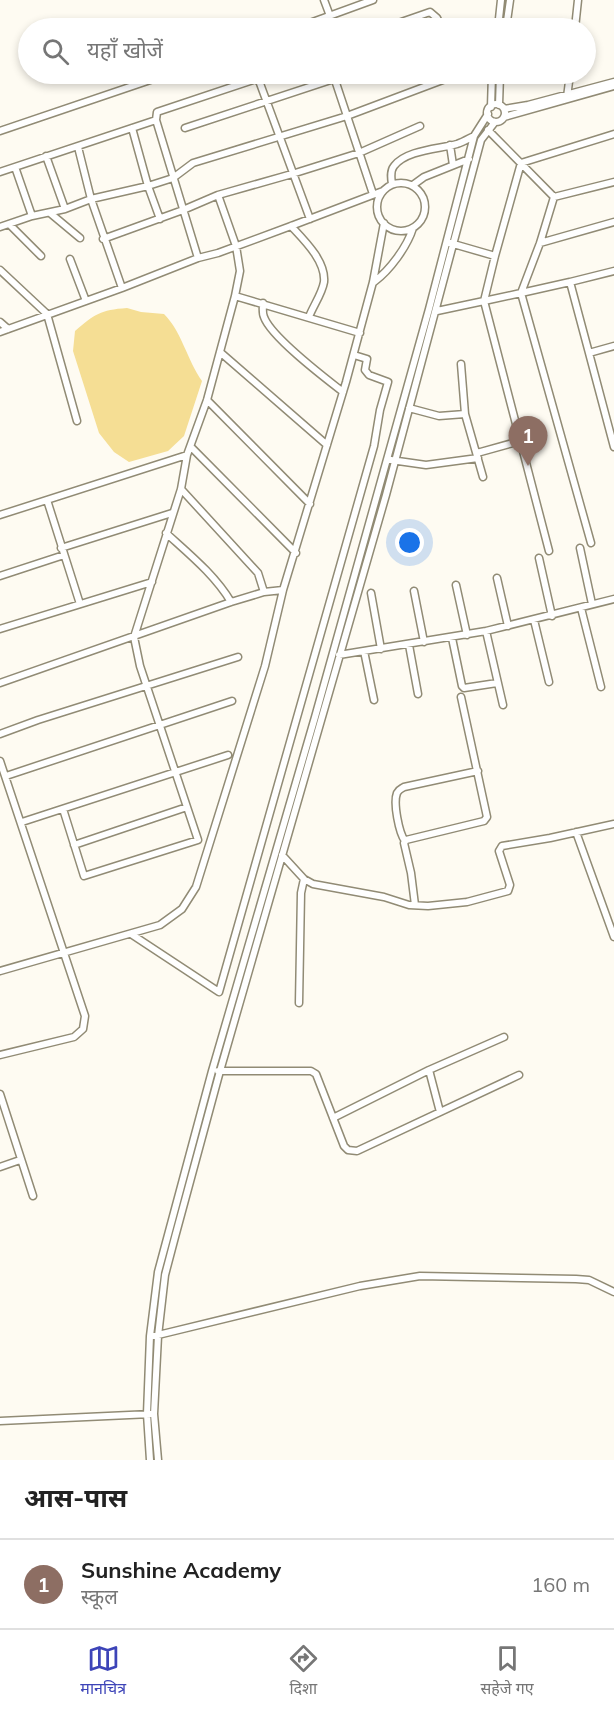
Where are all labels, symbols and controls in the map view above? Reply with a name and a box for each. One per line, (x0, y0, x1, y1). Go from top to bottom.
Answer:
search box (18, 18, 596, 84)
icon: search (39, 35, 72, 68)
text: यहाँ खोजें (87, 36, 163, 64)
pin: 1 (508, 416, 548, 466)
your location (395, 528, 424, 557)
text: आस-पास (24, 1481, 127, 1514)
text: Sunshine Academy (81, 1556, 281, 1584)
text: 1 (38, 1572, 50, 1597)
text: 160 m (531, 1572, 590, 1597)
text: स्कूल (81, 1584, 118, 1609)
tab: मानचित्र (80, 1642, 126, 1701)
tab: दिशा (287, 1642, 320, 1701)
tab: सहेजे गए (480, 1642, 534, 1701)

